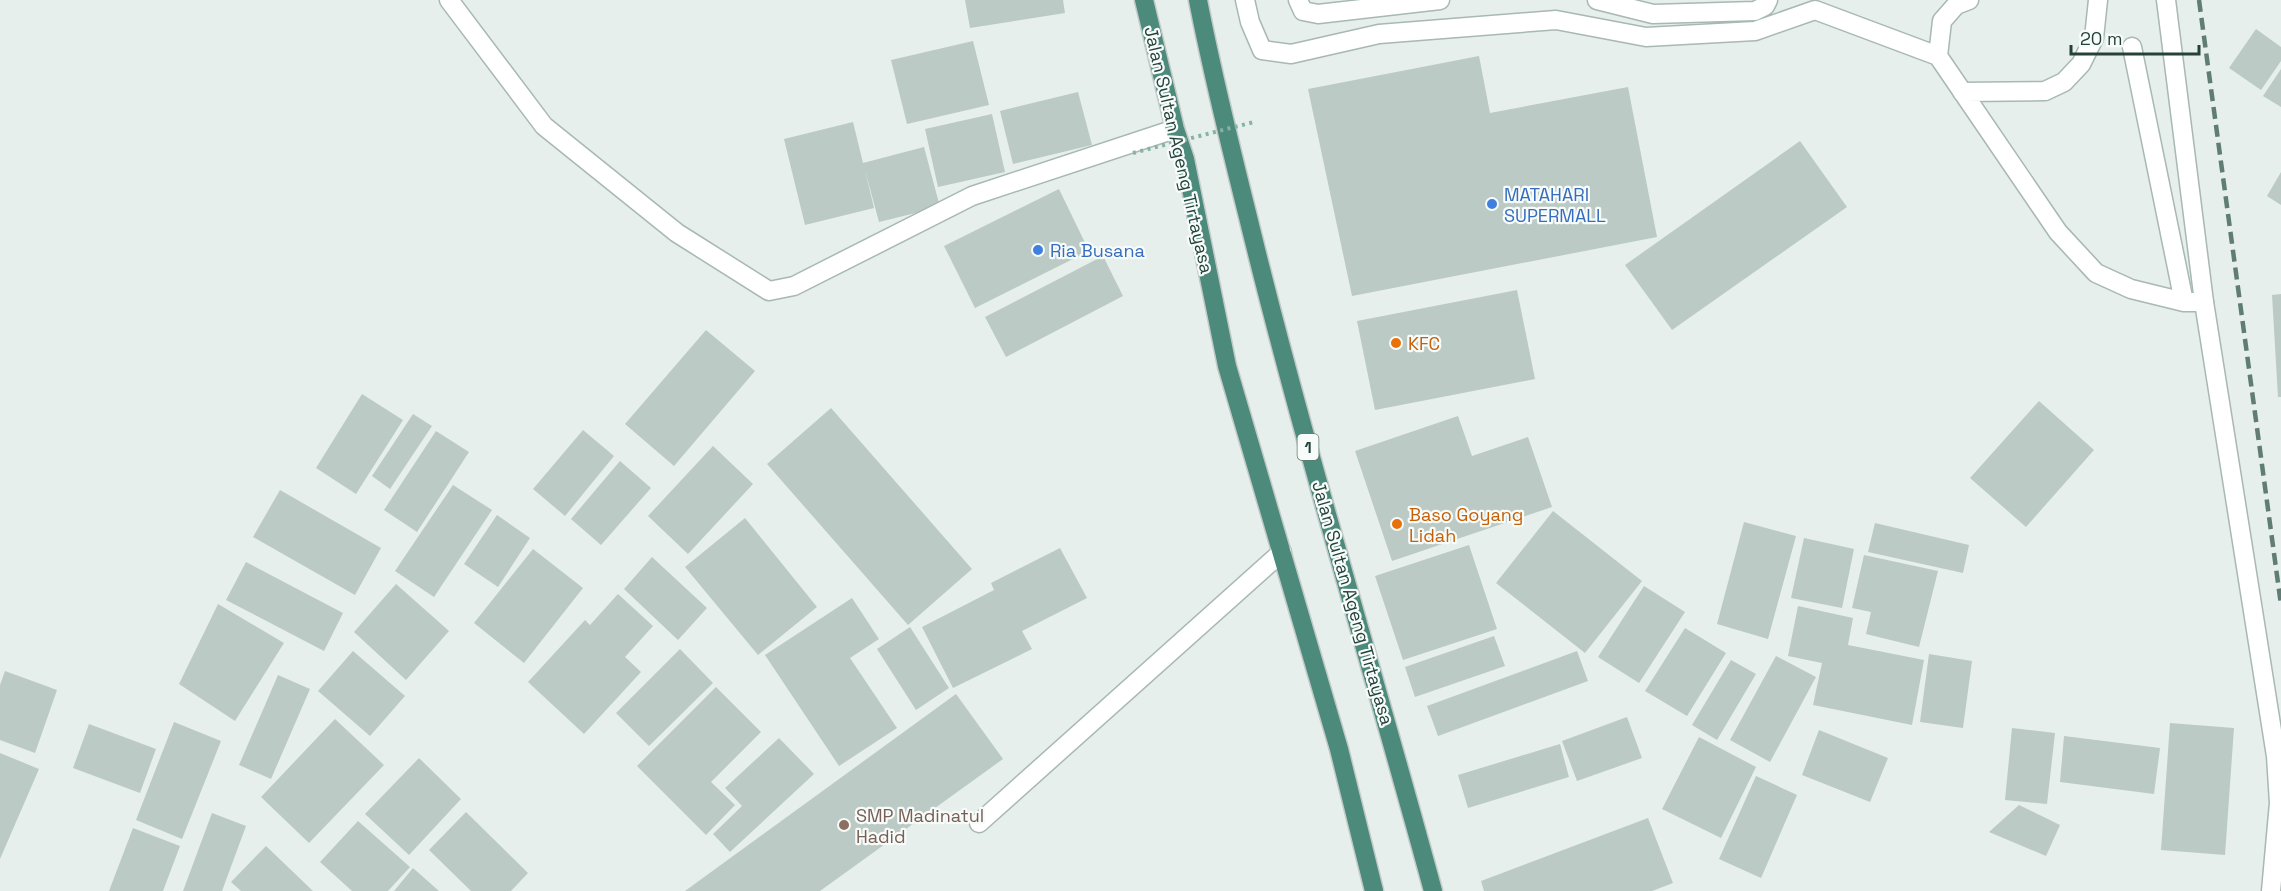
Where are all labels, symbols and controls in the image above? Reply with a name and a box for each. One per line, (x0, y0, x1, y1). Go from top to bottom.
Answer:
scale bar (2071, 18, 2198, 56)
street label: Jalan Sultan Ageng Tirtayasa (1139, 24, 1219, 276)
text: 20 m (2080, 27, 2123, 50)
place label: MATAHARI SUPERMALL (1504, 183, 1606, 227)
marker: MATAHARI SUPERMALL (1485, 197, 1499, 211)
place label: Ria Busana (1050, 239, 1145, 262)
marker: Ria Busana (1031, 243, 1045, 257)
place label: KFC (1408, 332, 1440, 355)
marker: KFC (1389, 336, 1403, 350)
road number: 1 (1298, 434, 1318, 460)
street label: Jalan Sultan Ageng Tirtayasa (1307, 478, 1399, 728)
place label: Baso Goyang Lidah (1409, 503, 1523, 547)
marker: Baso Goyang Lidah (1390, 517, 1404, 531)
place label: SMP Madinatul Hadid (856, 804, 984, 848)
marker: SMP Madinatul Hadid (837, 818, 851, 832)

